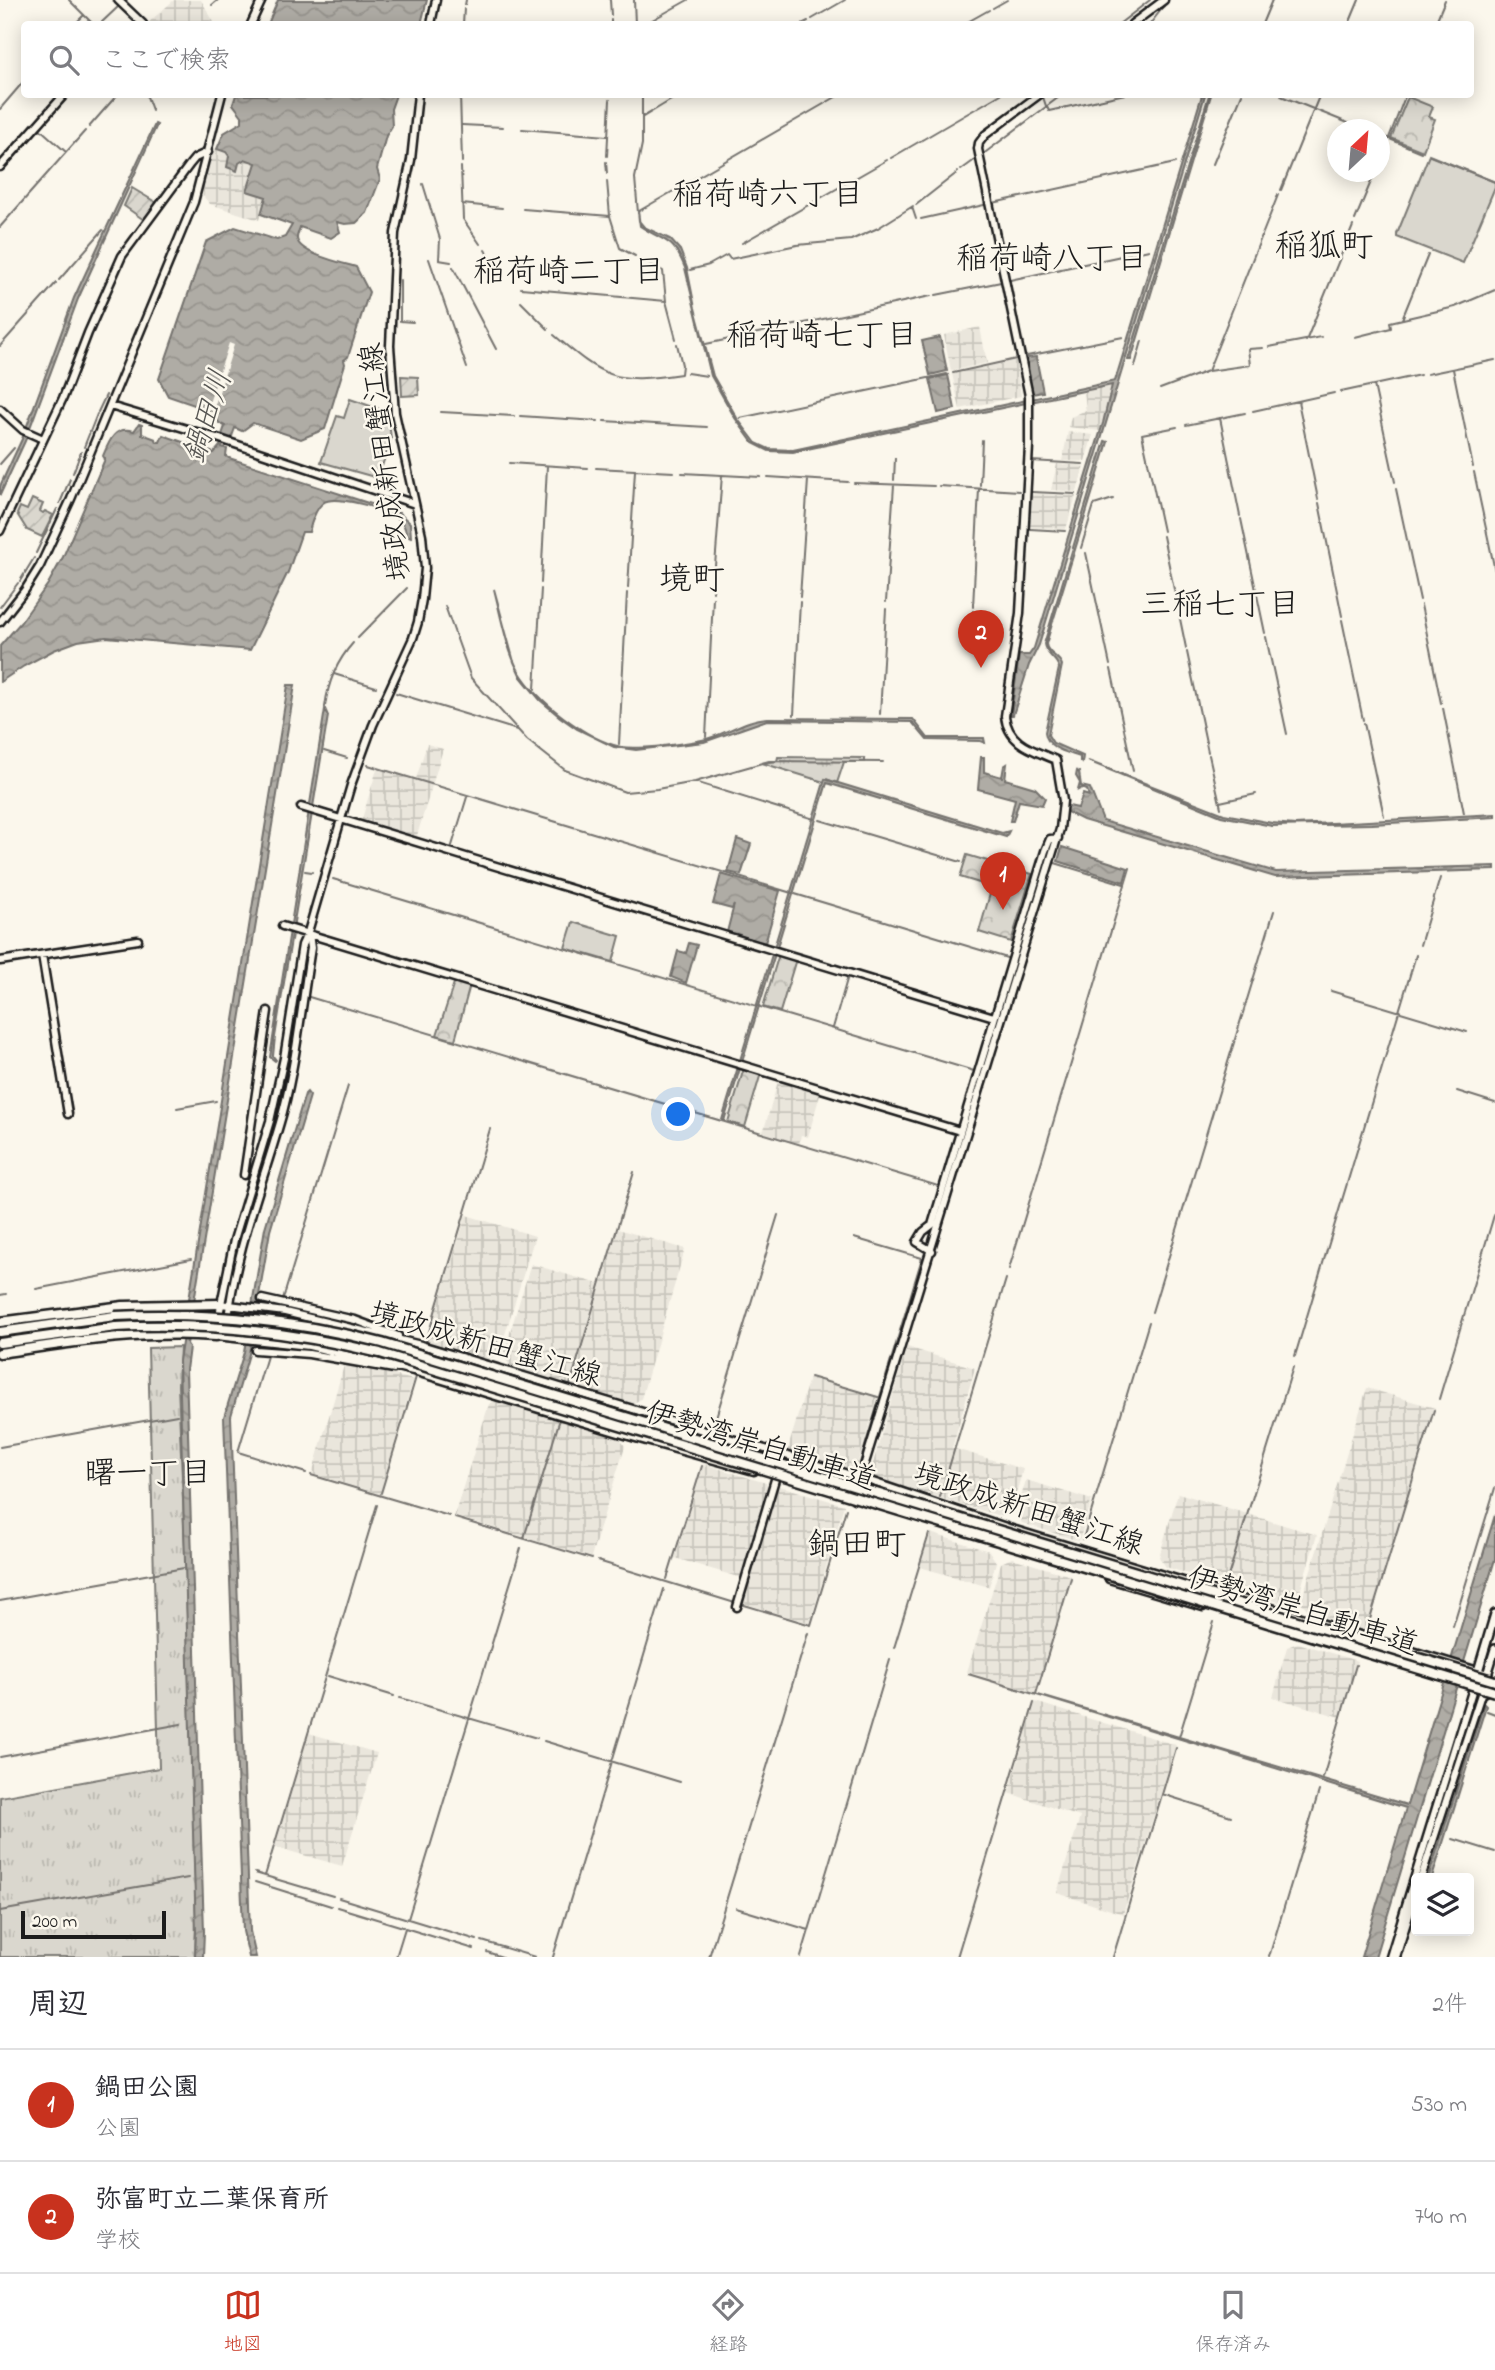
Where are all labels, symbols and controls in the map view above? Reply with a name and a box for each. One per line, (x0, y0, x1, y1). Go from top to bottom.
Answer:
search box (21, 21, 1474, 98)
icon: search (45, 41, 83, 79)
text: ここで検索 (101, 43, 231, 81)
north arrow (1327, 119, 1390, 182)
district label: 稲荷崎六丁目 (672, 173, 864, 220)
district label: 稲狐町 (1275, 224, 1374, 272)
district label: 稲荷崎八丁目 (956, 237, 1148, 284)
district label: 稲荷崎二丁目 (473, 250, 665, 297)
district label: 稲荷崎七丁目 (726, 314, 918, 361)
street label: 境政成新田蟹江線 (351, 340, 423, 583)
water label: 鍋田川 (172, 364, 247, 470)
district label: 境町 (659, 557, 725, 605)
district label: 三稲七丁目 (1140, 583, 1300, 630)
pin: 2 (958, 610, 1004, 668)
pin: 1 (980, 852, 1026, 910)
your location (661, 1097, 695, 1131)
street label: 境政成新田蟹江線 (364, 1292, 607, 1400)
street label: 伊勢湾岸自動車道 (639, 1392, 881, 1504)
district label: 曙一丁目 (84, 1452, 212, 1499)
street label: 境政成新田蟹江線 (907, 1453, 1149, 1569)
district label: 鍋田町 (808, 1522, 907, 1570)
street label: 伊勢湾岸自動車道 (1181, 1557, 1423, 1669)
map controls (1411, 1873, 1474, 1936)
button: layers (1411, 1873, 1474, 1936)
scale bar (21, 1908, 166, 1940)
text: 200 m (32, 1909, 77, 1936)
text: 周辺 (28, 1984, 88, 2028)
text: 2件 (1433, 1989, 1467, 2022)
text: 鍋田公園 (95, 2070, 199, 2108)
text: 1 (47, 2089, 55, 2122)
text: 530 m (1411, 2089, 1467, 2122)
text: 公園 (95, 2113, 141, 2146)
text: 弥富町立二葉保育所 (95, 2182, 329, 2220)
text: 2 (45, 2201, 57, 2234)
text: 740 m (1415, 2201, 1467, 2234)
text: 学校 (95, 2225, 141, 2258)
tab: 地図 (224, 2286, 262, 2359)
tab: 経路 (709, 2286, 747, 2359)
tab: 保存済み (1195, 2286, 1271, 2359)

